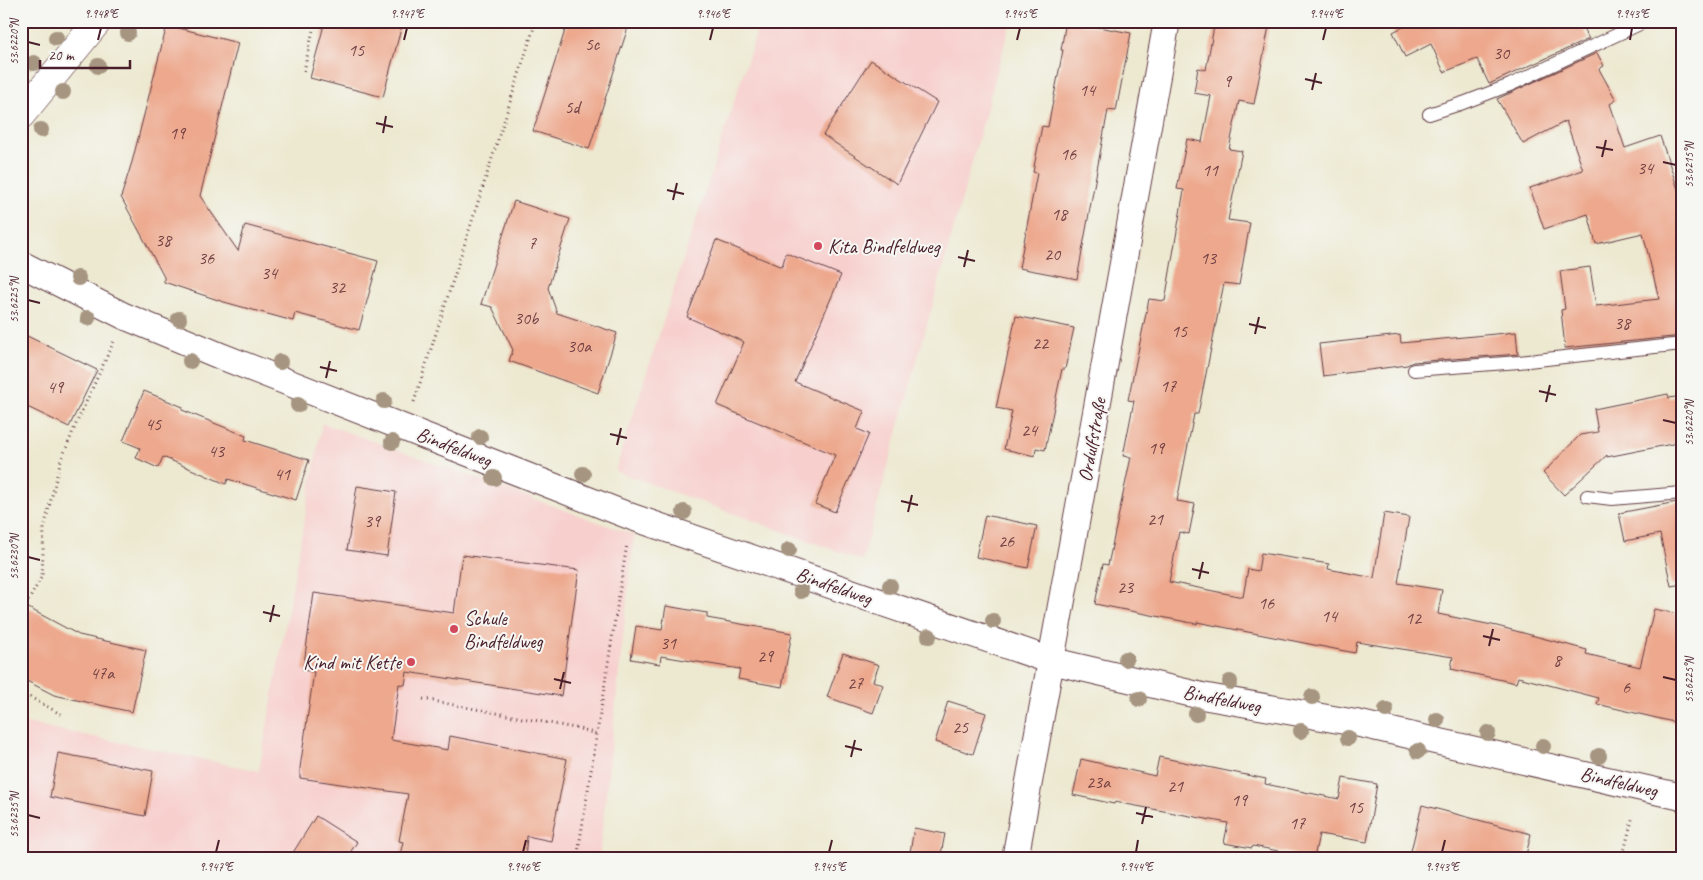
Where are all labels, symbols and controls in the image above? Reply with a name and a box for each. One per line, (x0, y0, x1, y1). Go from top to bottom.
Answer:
text: 9.948°E (84, 6, 120, 22)
text: 9.947°E (390, 6, 426, 22)
text: 9.946°E (696, 6, 732, 22)
text: 9.945°E (1003, 6, 1039, 22)
text: 9.944°E (1309, 6, 1345, 22)
text: 9.943°E (1615, 6, 1651, 22)
text: 53.6220°N (6, 18, 22, 65)
house number: 5c (585, 33, 601, 55)
scale bar (40, 38, 130, 70)
house number: 15 (348, 39, 365, 61)
house number: 30 (1493, 42, 1511, 64)
text: 20 m (48, 46, 75, 65)
house number: 9 (1223, 70, 1233, 92)
house number: 14 (1079, 79, 1097, 101)
house number: 5d (564, 96, 583, 118)
house number: 19 (169, 122, 187, 144)
text: 53.6215°N (1681, 141, 1697, 188)
house number: 16 (1060, 143, 1077, 165)
house number: 34 (1637, 157, 1655, 179)
house number: 11 (1202, 159, 1219, 181)
house number: 18 (1051, 203, 1069, 225)
house number: 38 (155, 229, 173, 251)
house number: 7 (528, 232, 537, 254)
place label: Kita Bindfeldweg (828, 234, 942, 259)
marker: Kita Bindfeldweg (812, 240, 824, 252)
house number: 20 (1044, 243, 1062, 265)
house number: 36 (198, 247, 215, 269)
house number: 13 (1200, 247, 1218, 269)
house number: 34 (261, 262, 279, 284)
text: 53.6225°N (6, 276, 22, 323)
house number: 32 (329, 276, 347, 298)
house number: 30b (514, 307, 539, 329)
house number: 38 (1614, 312, 1632, 334)
house number: 15 (1171, 320, 1188, 342)
house number: 22 (1032, 332, 1050, 354)
house number: 30a (567, 335, 592, 357)
house number: 17 (1160, 375, 1177, 397)
house number: 49 (47, 376, 65, 398)
street label: Ordulfstraße (1072, 395, 1112, 484)
text: 53.6220°N (1681, 399, 1697, 446)
house number: 45 (145, 413, 162, 435)
house number: 24 (1021, 419, 1039, 441)
street label: Bindfeldweg (413, 421, 496, 473)
house number: 19 (1148, 437, 1166, 459)
house number: 43 (208, 440, 226, 462)
house number: 41 (274, 463, 291, 485)
house number: 21 (1147, 508, 1164, 530)
house number: 39 (364, 510, 382, 532)
house number: 26 (998, 530, 1015, 552)
text: 53.6230°N (6, 533, 22, 580)
street label: Bindfeldweg (793, 561, 876, 611)
house number: 23 (1117, 576, 1135, 598)
house number: 16 (1258, 592, 1275, 614)
house number: 14 (1321, 605, 1339, 627)
place label: Schule Bindfeldweg (464, 606, 544, 654)
house number: 12 (1405, 607, 1423, 629)
marker: Schule Bindfeldweg (448, 623, 460, 635)
house number: 31 (660, 632, 677, 654)
house number: 29 (757, 645, 775, 667)
house number: 8 (1553, 649, 1563, 671)
place label: Kind mit Kette (303, 650, 402, 675)
marker: Kind mit Kette (405, 656, 417, 668)
text: 53.6225°N (1681, 656, 1697, 703)
house number: 47a (90, 662, 115, 684)
house number: 27 (847, 672, 864, 694)
house number: 6 (1622, 676, 1631, 698)
street label: Bindfeldweg (1181, 679, 1264, 719)
house number: 25 (952, 716, 969, 738)
street label: Bindfeldweg (1578, 761, 1661, 803)
house number: 23a (1086, 771, 1111, 793)
house number: 21 (1167, 775, 1184, 797)
house number: 19 (1231, 789, 1249, 811)
text: 53.6235°N (6, 791, 22, 838)
house number: 15 (1347, 796, 1364, 818)
house number: 17 (1289, 812, 1306, 834)
text: 9.947°E (199, 859, 235, 875)
text: 9.946°E (506, 859, 542, 875)
text: 9.945°E (812, 859, 848, 875)
text: 9.944°E (1119, 859, 1155, 875)
text: 9.943°E (1425, 859, 1461, 875)

